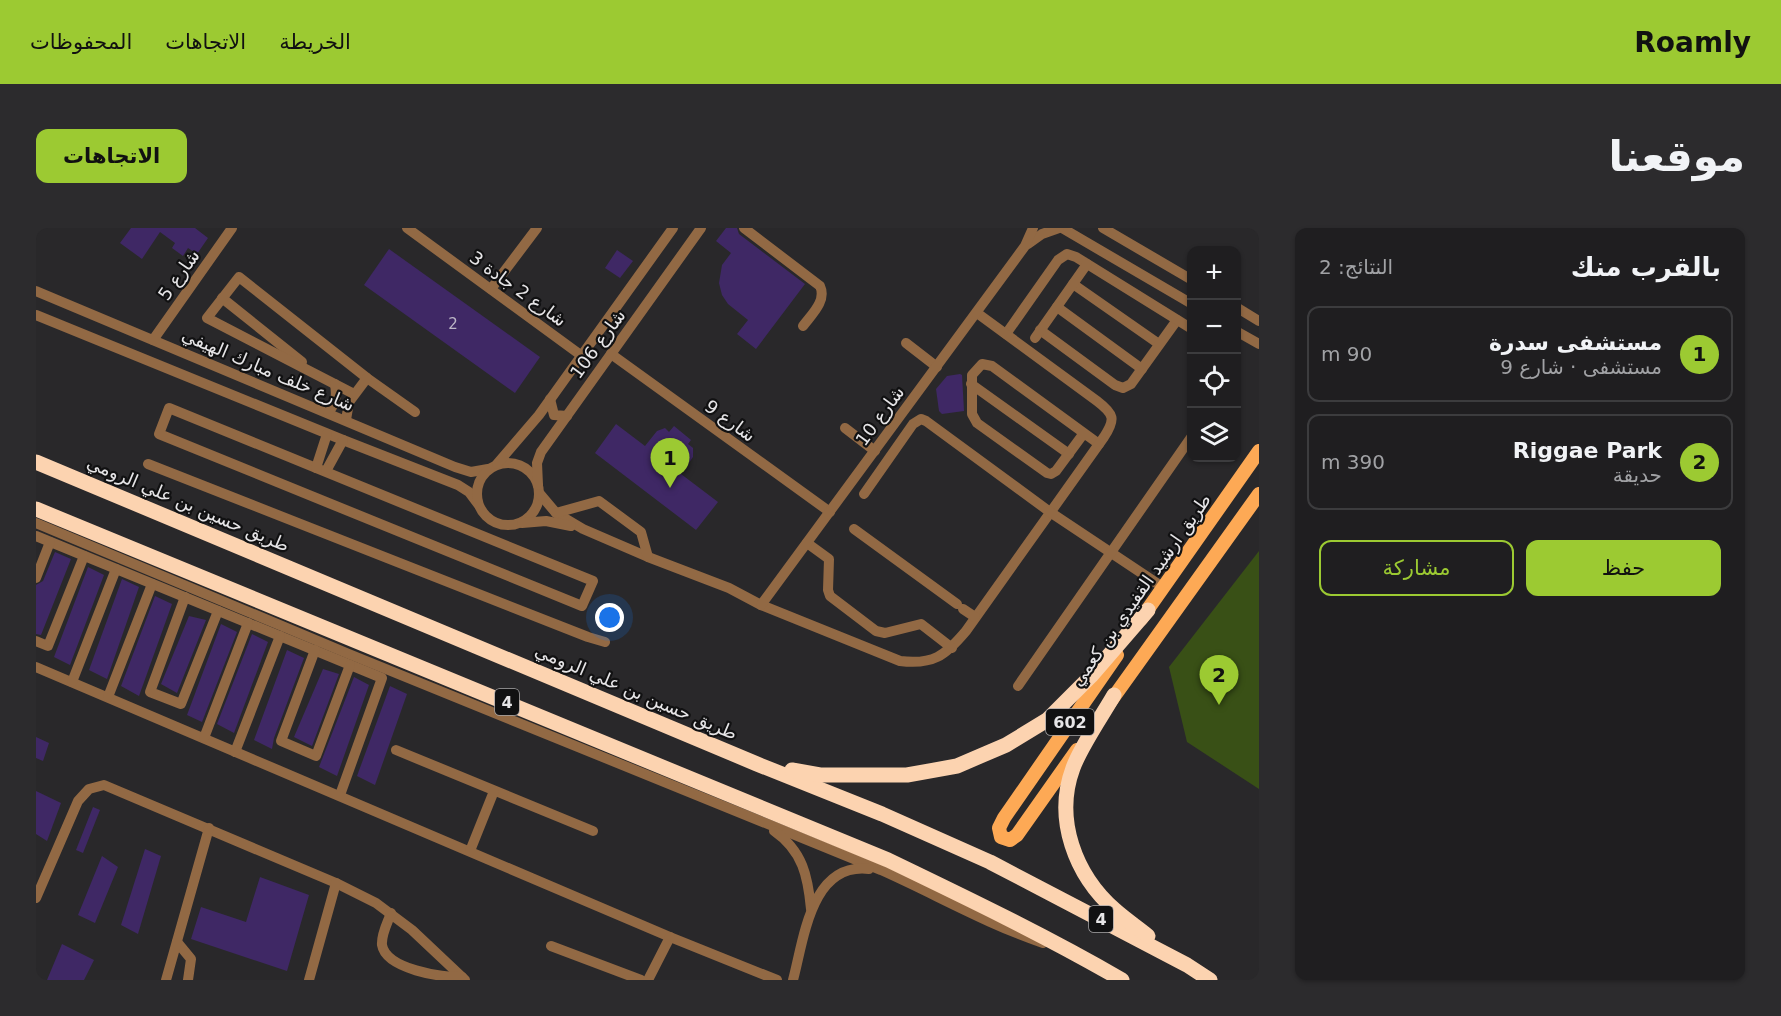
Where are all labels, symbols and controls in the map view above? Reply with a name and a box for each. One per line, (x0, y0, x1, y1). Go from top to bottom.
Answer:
text: Roamly (1634, 26, 1751, 59)
text: المحفوظات (30, 30, 132, 54)
text: الاتجاهات (165, 30, 246, 54)
text: الخريطة (279, 30, 351, 54)
button: الاتجاهات (36, 129, 187, 183)
text: موقعنا (1609, 132, 1745, 181)
street label: شارع 5 (154, 245, 204, 305)
map controls (1187, 246, 1241, 462)
button: + (1187, 246, 1241, 300)
street label: شارع 2 جادة 3 (465, 247, 571, 331)
text: بالقرب منك (1571, 252, 1721, 282)
text: النتائج: 2 (1319, 255, 1393, 279)
button: − (1187, 300, 1241, 354)
street label: شارع 106 (566, 305, 630, 383)
house number: 2 (448, 315, 458, 333)
street label: شارع خلف مبارك الهيفي (178, 324, 358, 416)
text: مستشفى سدرة (1489, 330, 1662, 355)
text: 90 m (1321, 342, 1372, 366)
text: 1 (1693, 342, 1706, 366)
button: locate (1187, 354, 1241, 408)
text: مستشفى · شارع 9 (1500, 355, 1662, 379)
street label: شارع 10 (851, 382, 909, 450)
street label: شارع 9 (700, 395, 760, 447)
button: layers (1187, 408, 1241, 462)
pin: 1 (650, 438, 690, 488)
text: Riggae Park (1513, 438, 1662, 463)
text: 390 m (1321, 450, 1385, 474)
text: 2 (1693, 450, 1706, 474)
street label: طريق حسين بن علي الرومي (84, 451, 292, 557)
text: حديقة (1613, 463, 1662, 487)
street label: طريق ارشيد القفيدي بن كعمي (1066, 490, 1216, 690)
button: مشاركة (1319, 540, 1514, 596)
button: حفظ (1526, 540, 1721, 596)
your location (595, 603, 624, 632)
street label: طريق حسين بن علي الرومي (532, 639, 740, 745)
pin: 2 (1200, 656, 1238, 705)
road number: 4 (495, 689, 519, 715)
road number: 602 (1046, 709, 1094, 735)
road number: 4 (1089, 906, 1113, 932)

